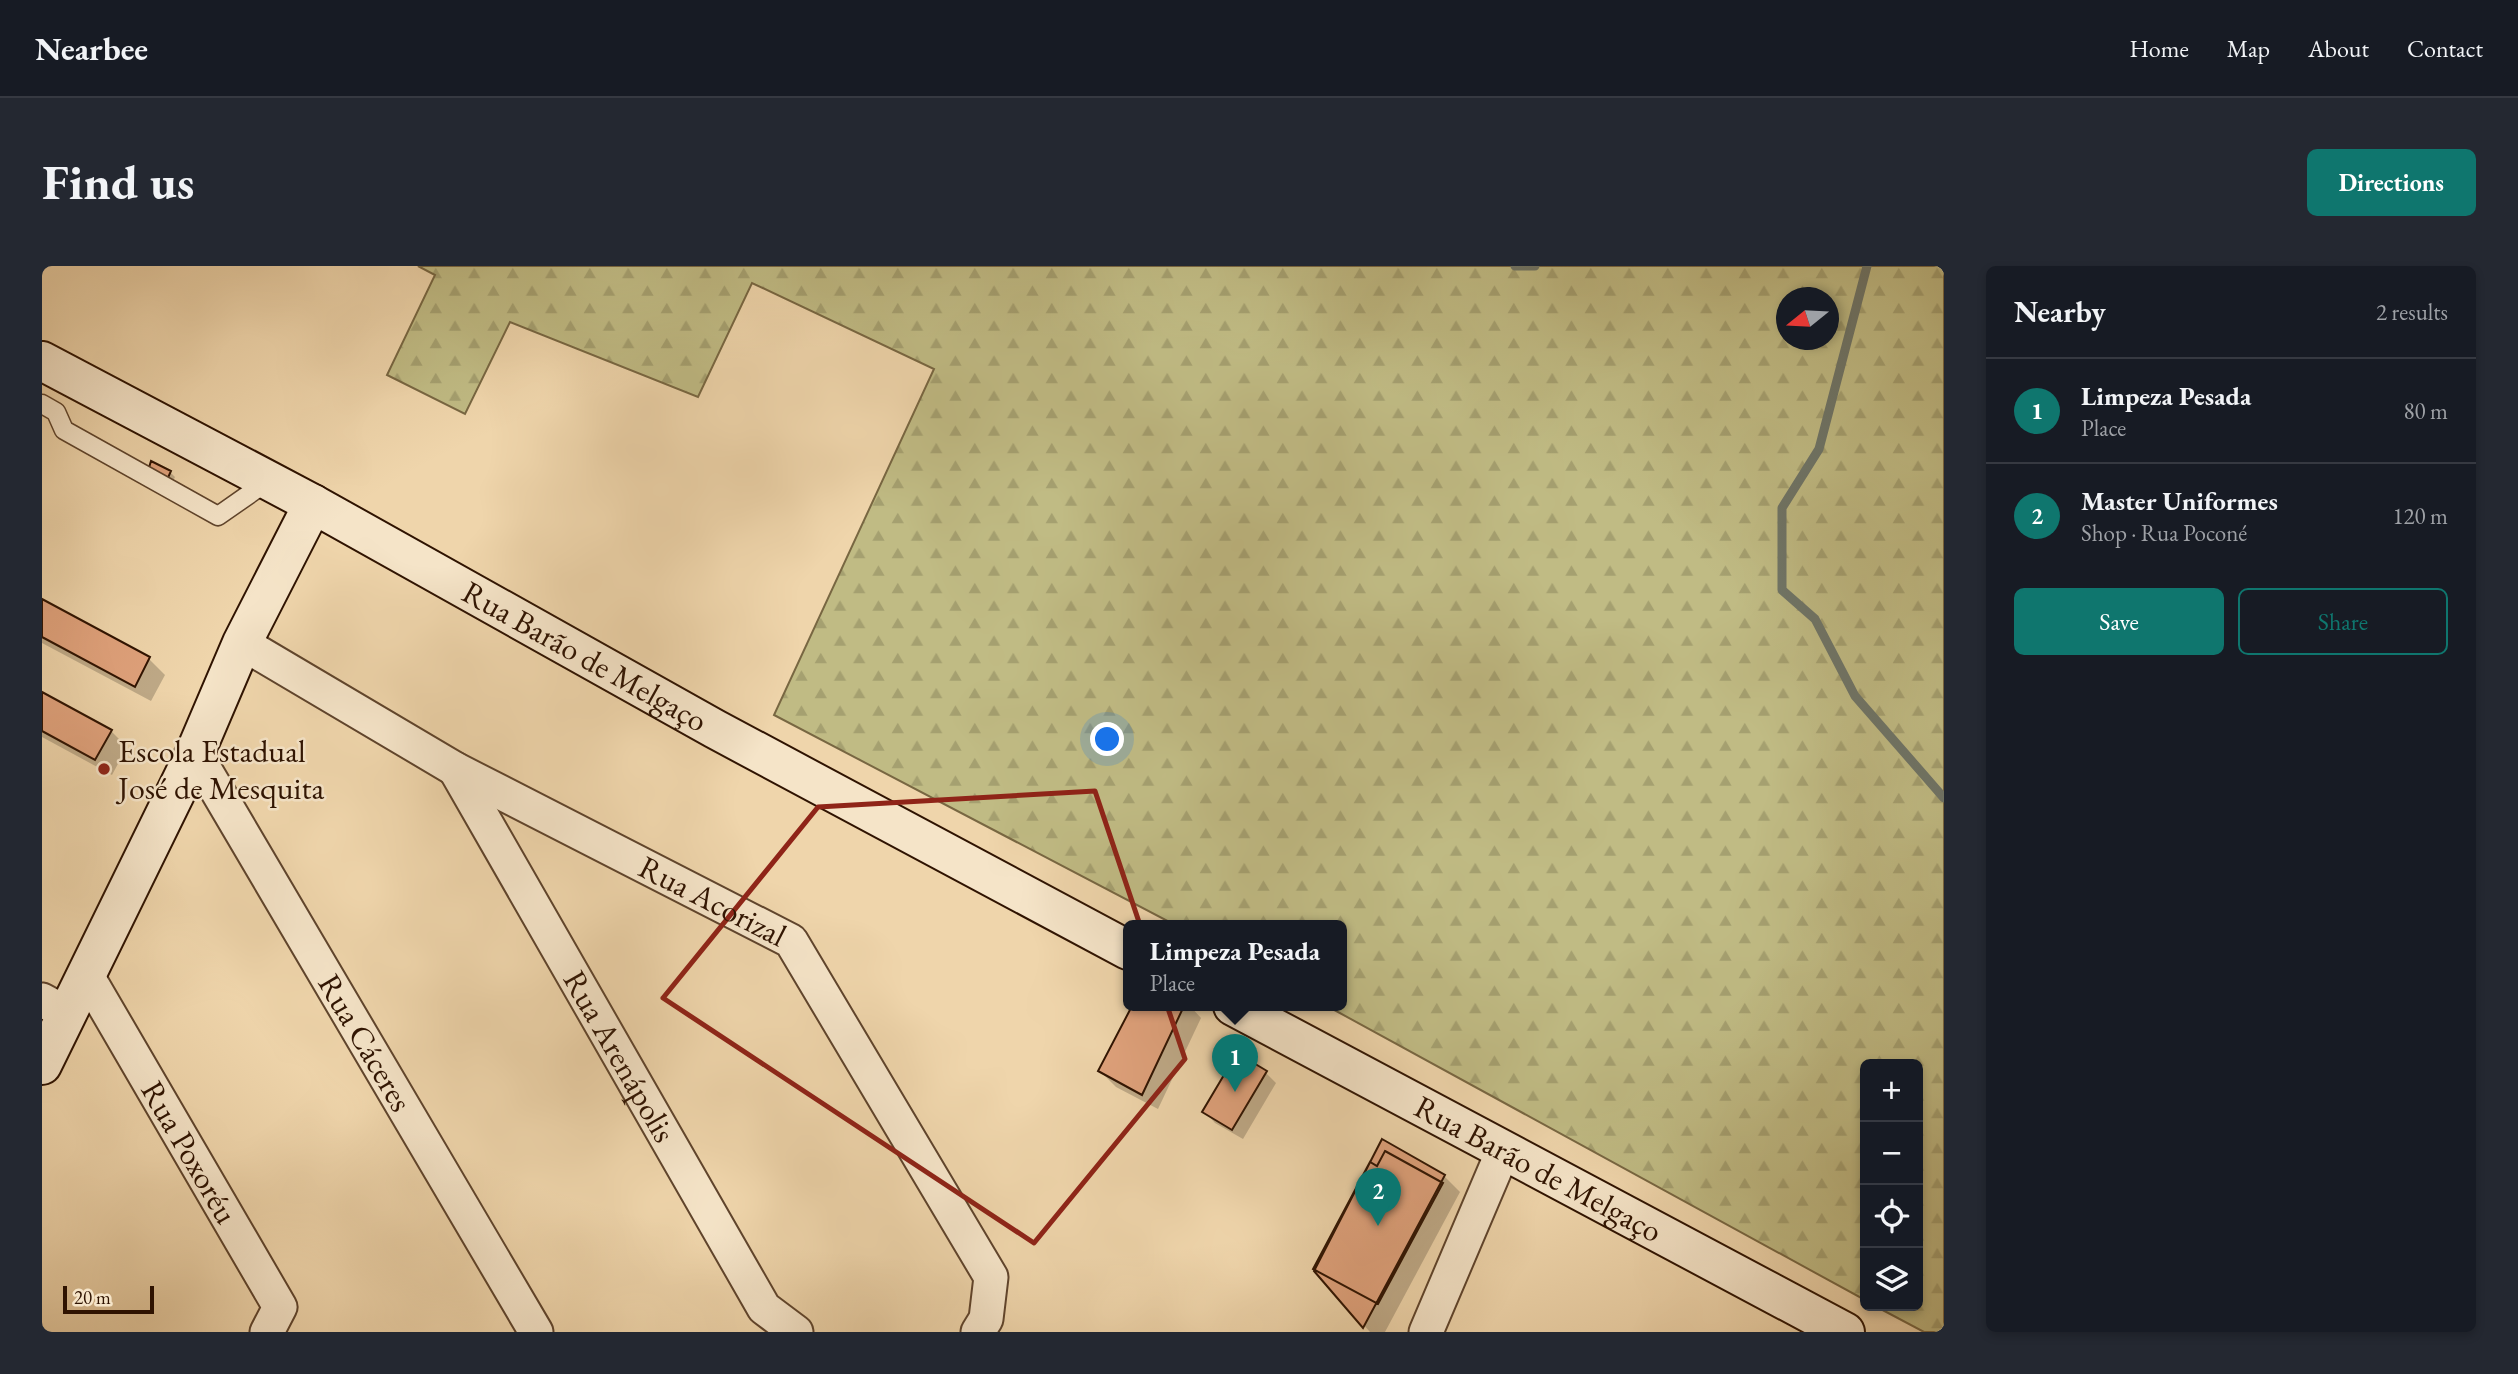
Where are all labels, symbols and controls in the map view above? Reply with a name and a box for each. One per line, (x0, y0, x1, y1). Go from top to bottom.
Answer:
text: Nearbee (35, 27, 148, 70)
text: Home (2129, 33, 2189, 64)
text: Map (2227, 33, 2270, 64)
text: About (2308, 33, 2369, 64)
text: Contact (2407, 33, 2483, 64)
button: Directions (2307, 149, 2476, 216)
text: Find us (42, 150, 194, 214)
north arrow (1776, 287, 1839, 350)
text: Nearby (2014, 292, 2106, 331)
text: 2 results (2376, 297, 2448, 327)
text: Limpeza Pesada (2081, 379, 2251, 413)
text: 1 (2031, 396, 2043, 426)
text: 80 m (2403, 396, 2448, 426)
text: Place (2081, 413, 2126, 443)
text: Master Uniformes (2081, 484, 2278, 518)
text: 2 (2031, 501, 2043, 531)
text: 120 m (2392, 501, 2448, 531)
text: Shop · Rua Poconé (2081, 518, 2247, 548)
street label: Rua Barão de Melgaço (455, 571, 715, 742)
button: Save (2014, 588, 2224, 655)
button: Share (2238, 588, 2448, 655)
your location (1090, 722, 1124, 756)
place label: Escola Estadual José de Mesquita (115, 730, 324, 809)
marker: Escola Estadual José de Mesquita (96, 761, 112, 777)
street label: Rua Acorizal (632, 846, 794, 956)
popup (1123, 920, 1347, 1011)
text: Limpeza Pesada (1150, 934, 1320, 968)
street label: Rua Arenápolis (554, 963, 686, 1150)
street label: Rua Cáceres (309, 966, 422, 1119)
text: Place (1150, 968, 1195, 998)
pin: 1 (1212, 1034, 1258, 1092)
map controls (1860, 1059, 1923, 1311)
button: + (1860, 1059, 1923, 1122)
street label: Rua Poxoréu (132, 1073, 248, 1231)
street label: Rua Barão de Melgaço (1407, 1086, 1669, 1252)
button: − (1860, 1122, 1923, 1185)
pin: 2 (1355, 1168, 1401, 1226)
button: locate (1860, 1185, 1923, 1248)
button: layers (1860, 1248, 1923, 1311)
scale bar (63, 1283, 154, 1315)
text: 20 m (74, 1285, 111, 1310)

